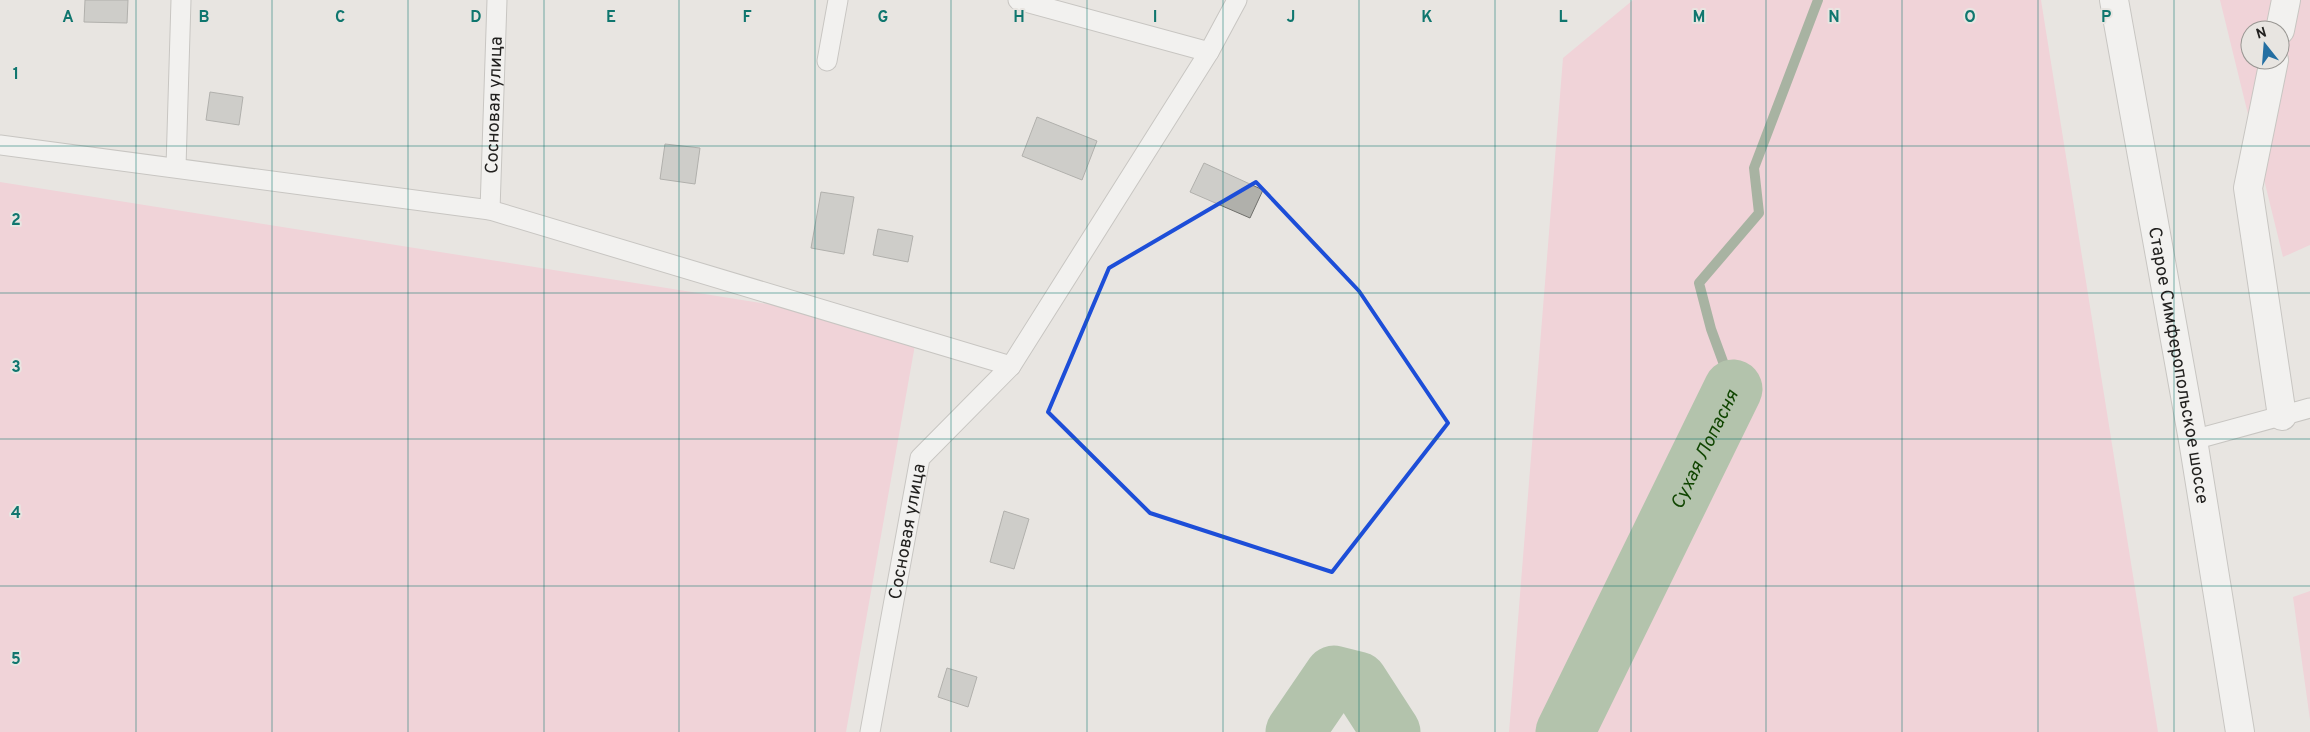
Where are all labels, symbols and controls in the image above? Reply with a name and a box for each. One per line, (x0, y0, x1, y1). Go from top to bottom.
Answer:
text: A (62, 8, 74, 28)
text: B (198, 8, 210, 28)
text: C (335, 8, 345, 28)
text: D (470, 8, 482, 28)
text: E (606, 8, 616, 28)
text: F (742, 8, 752, 28)
text: G (878, 8, 888, 28)
text: H (1013, 8, 1025, 28)
text: I (1153, 8, 1157, 28)
text: J (1287, 8, 1295, 28)
text: K (1421, 8, 1433, 28)
text: L (1558, 8, 1568, 28)
text: M (1693, 8, 1705, 28)
text: N (1828, 8, 1840, 28)
text: O (1964, 8, 1976, 28)
text: P (2101, 8, 2111, 28)
north arrow (2240, 20, 2290, 70)
text: N (2254, 24, 2269, 44)
street label: Сосновая улица (481, 36, 509, 174)
text: 1 (13, 65, 19, 85)
text: 2 (11, 211, 21, 231)
street label: Старое Симферопольское шоссе (2142, 225, 2213, 506)
text: 3 (11, 358, 21, 378)
water label: Сухая Лопасня (1666, 385, 1745, 514)
street label: Сосновая улица (884, 462, 932, 601)
text: 4 (11, 504, 21, 524)
text: 5 (11, 650, 21, 670)

